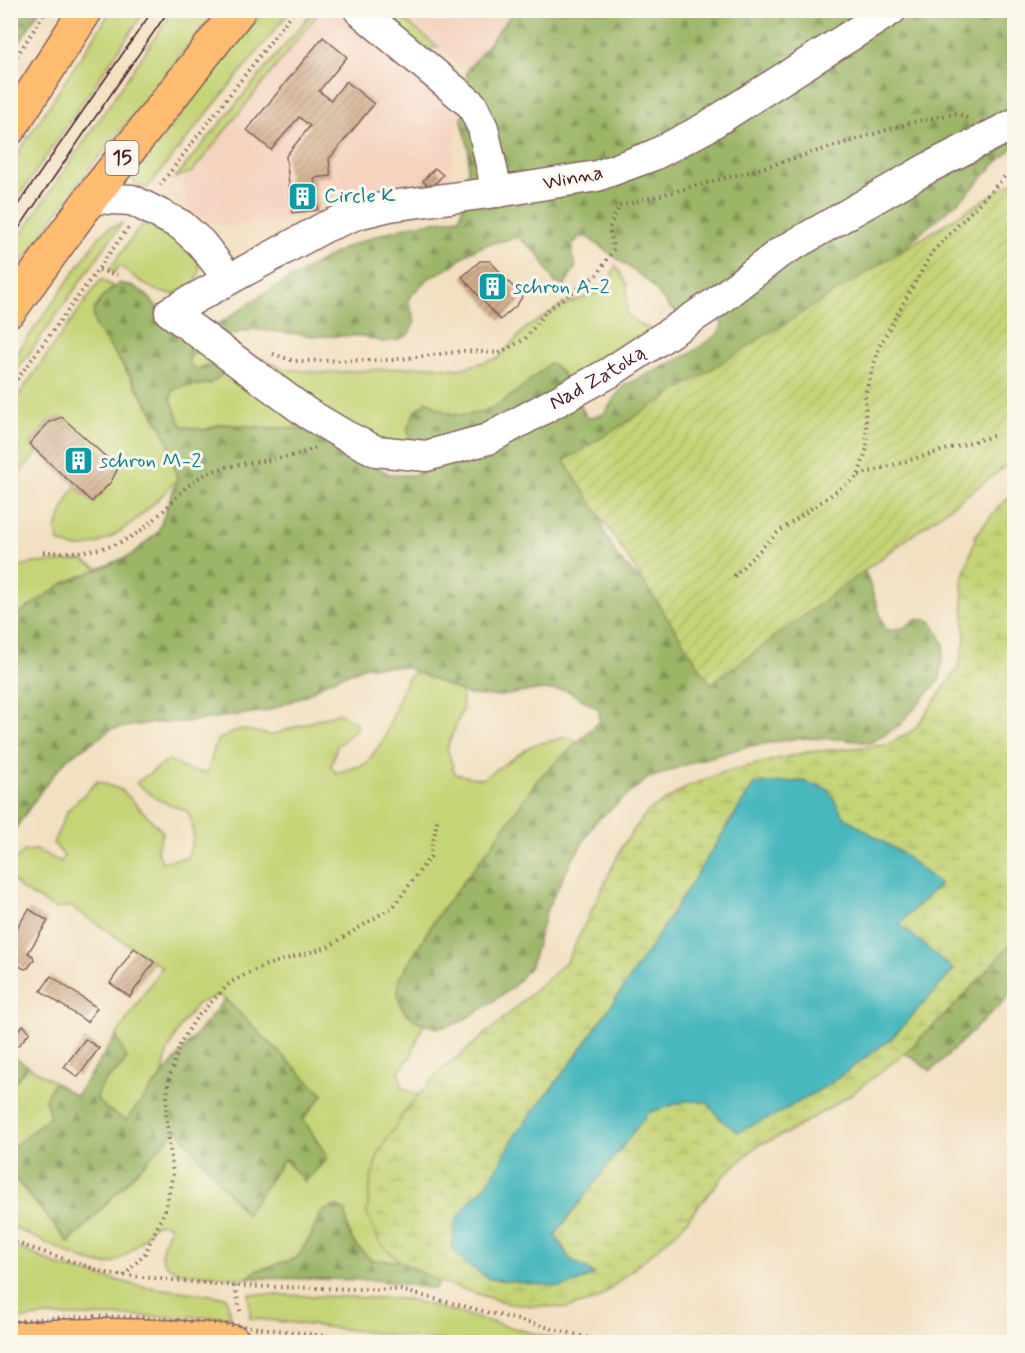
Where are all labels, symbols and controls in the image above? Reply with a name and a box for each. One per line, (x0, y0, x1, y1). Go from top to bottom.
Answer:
road number: 15 (106, 141, 138, 175)
street label: Winna (540, 158, 606, 198)
building icon: Circle K (287, 180, 319, 212)
place label: Circle K (324, 182, 396, 210)
building icon: schron A-2 (476, 271, 508, 303)
place label: schron A-2 (513, 273, 610, 301)
street label: Nad Zatoką (544, 339, 651, 417)
building icon: schron M-2 (62, 445, 94, 477)
place label: schron M-2 (99, 447, 202, 475)

